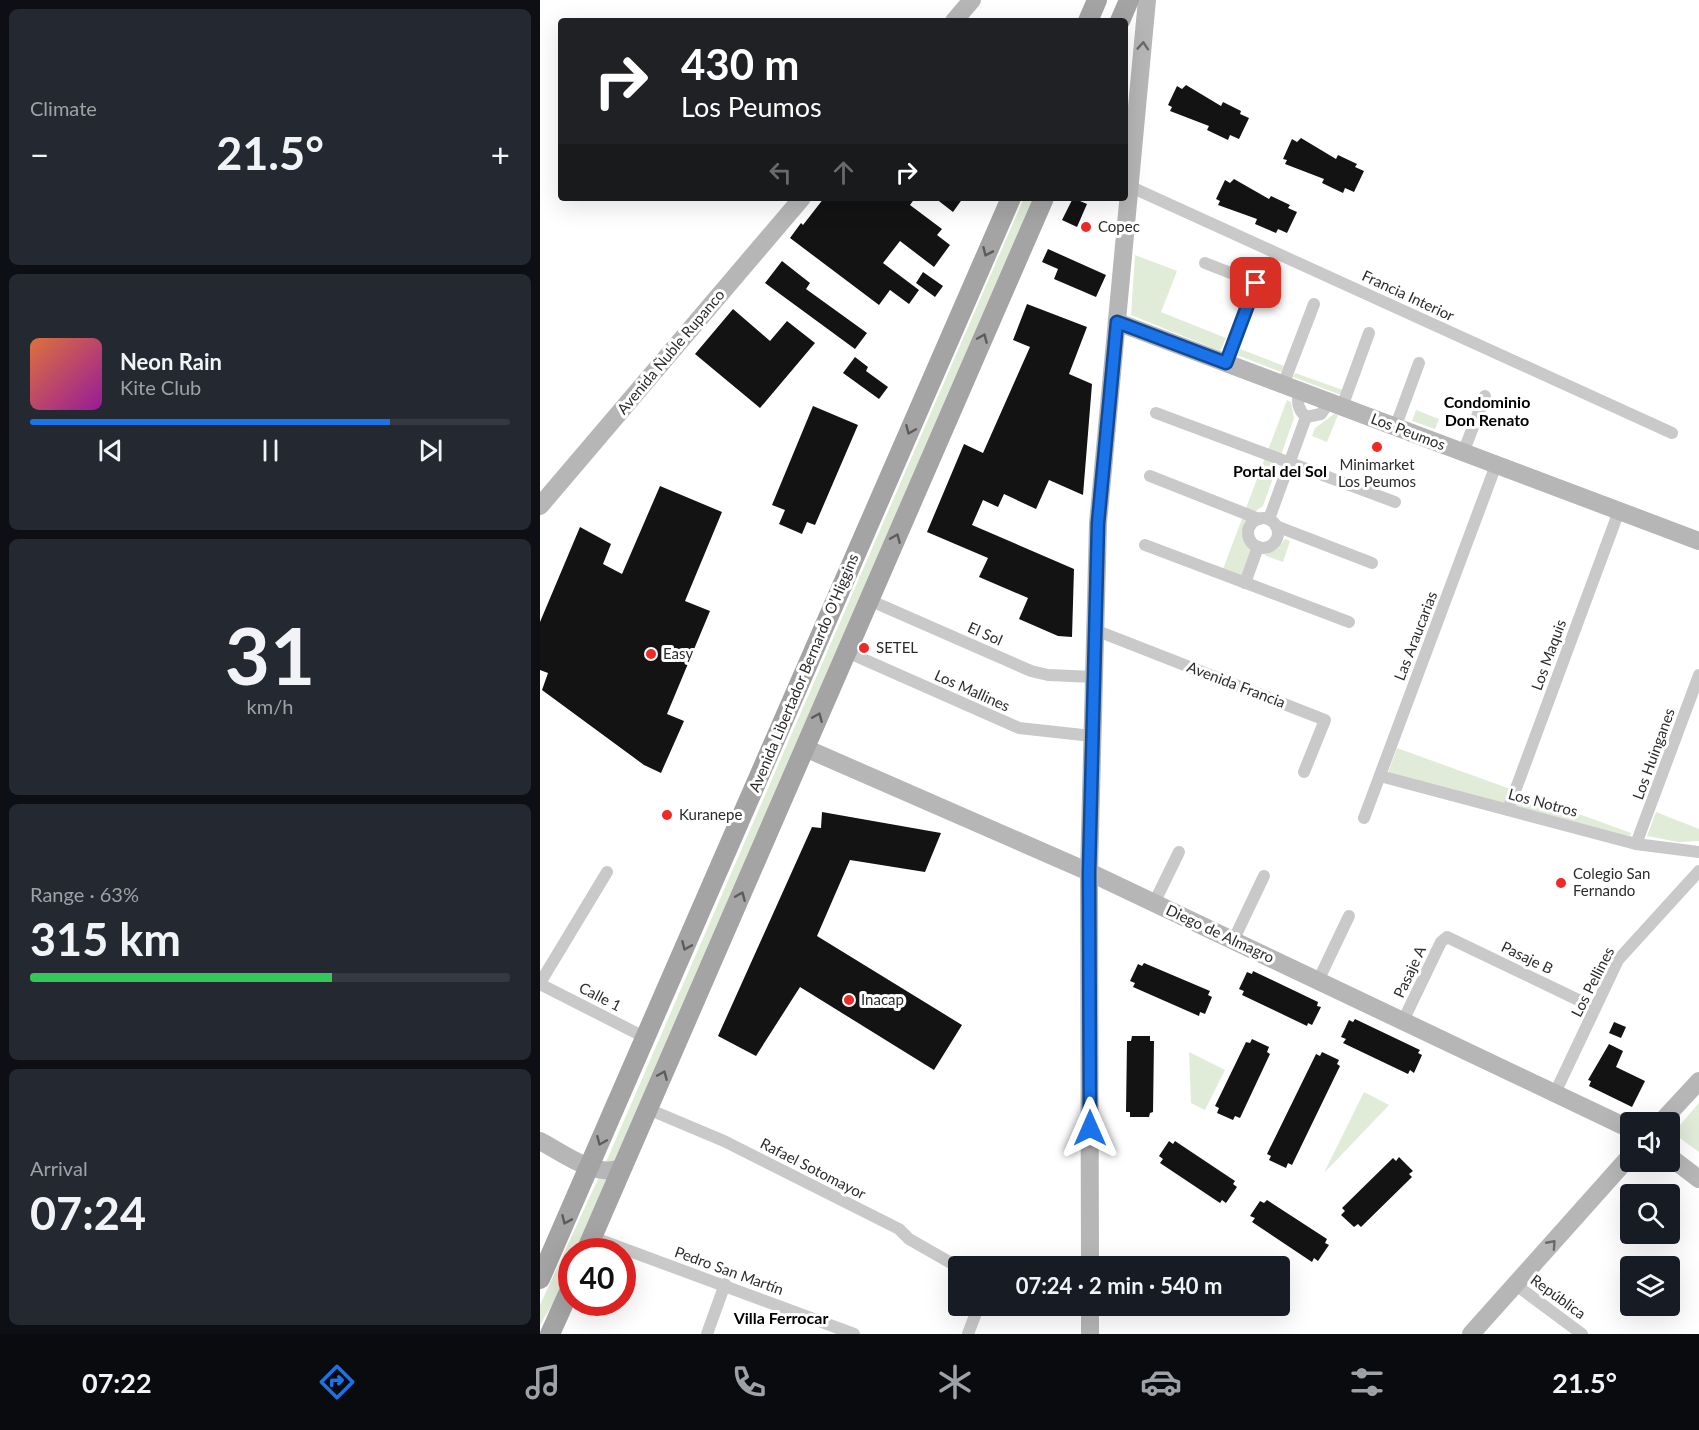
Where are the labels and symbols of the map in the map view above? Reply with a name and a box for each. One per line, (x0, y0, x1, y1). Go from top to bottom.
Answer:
one-way arrow (1137, 41, 1150, 50)
place label: Copec (1098, 217, 1140, 235)
marker: Copec (1079, 220, 1093, 234)
one-way arrow (983, 245, 995, 256)
pin (1230, 257, 1281, 308)
street label: Francia Interior (1359, 266, 1458, 325)
street label: Avenida Ñuble Rupanco (613, 285, 728, 417)
one-way arrow (975, 334, 987, 345)
district label: Condominio Don Renato (1444, 392, 1530, 429)
street label: Los Peumos (1369, 409, 1448, 453)
one-way arrow (905, 424, 917, 435)
marker: Minimarket Los Peumos (1370, 440, 1384, 454)
place label: Minimarket Los Peumos (1338, 455, 1416, 490)
district label: Portal del Sol (1233, 461, 1327, 480)
one-way arrow (889, 533, 901, 544)
street label: Avenida Libertador Bernardo O'Higgins (745, 551, 862, 795)
street label: Las Araucarias (1390, 589, 1440, 683)
street label: Los Maquis (1527, 617, 1569, 693)
street label: El Sol (965, 618, 1006, 649)
place label: SETEL (876, 638, 918, 656)
marker: SETEL (857, 641, 871, 655)
place label: Easy (663, 644, 693, 662)
marker: Easy (644, 647, 658, 661)
street label: Avenida Francia (1185, 657, 1288, 711)
street label: Los Mallines (932, 665, 1013, 715)
street label: Los Huinganes (1628, 706, 1678, 802)
one-way arrow (811, 712, 823, 723)
street label: Los Notros (1507, 784, 1580, 820)
place label: Kuranepe (679, 805, 742, 823)
marker: Kuranepe (660, 808, 674, 822)
place label: Colegio San Fernando (1573, 864, 1650, 899)
marker: Colegio San Fernando (1554, 876, 1568, 890)
one-way arrow (734, 891, 746, 902)
street label: Diego de Almagro (1163, 900, 1277, 966)
street label: Pasaje B (1499, 937, 1556, 977)
one-way arrow (681, 939, 693, 950)
street label: Pasaje A (1389, 942, 1429, 1000)
street label: Los Pellines (1567, 944, 1617, 1019)
street label: Calle 1 (576, 978, 625, 1014)
place label: Inacap (861, 990, 904, 1008)
marker: Inacap (842, 993, 856, 1007)
one-way arrow (656, 1070, 668, 1081)
position arrow (1058, 1096, 1122, 1160)
street label: Rafael Sotomayor (758, 1134, 870, 1203)
one-way arrow (596, 1135, 608, 1146)
one-way arrow (562, 1214, 574, 1225)
speed limit sign: 40 (558, 1238, 636, 1316)
one-way arrow (1545, 1240, 1556, 1251)
street label: Pedro San Martín (673, 1242, 786, 1298)
street label: República (1528, 1270, 1590, 1322)
district label: Villa Ferrocar (733, 1308, 828, 1327)

